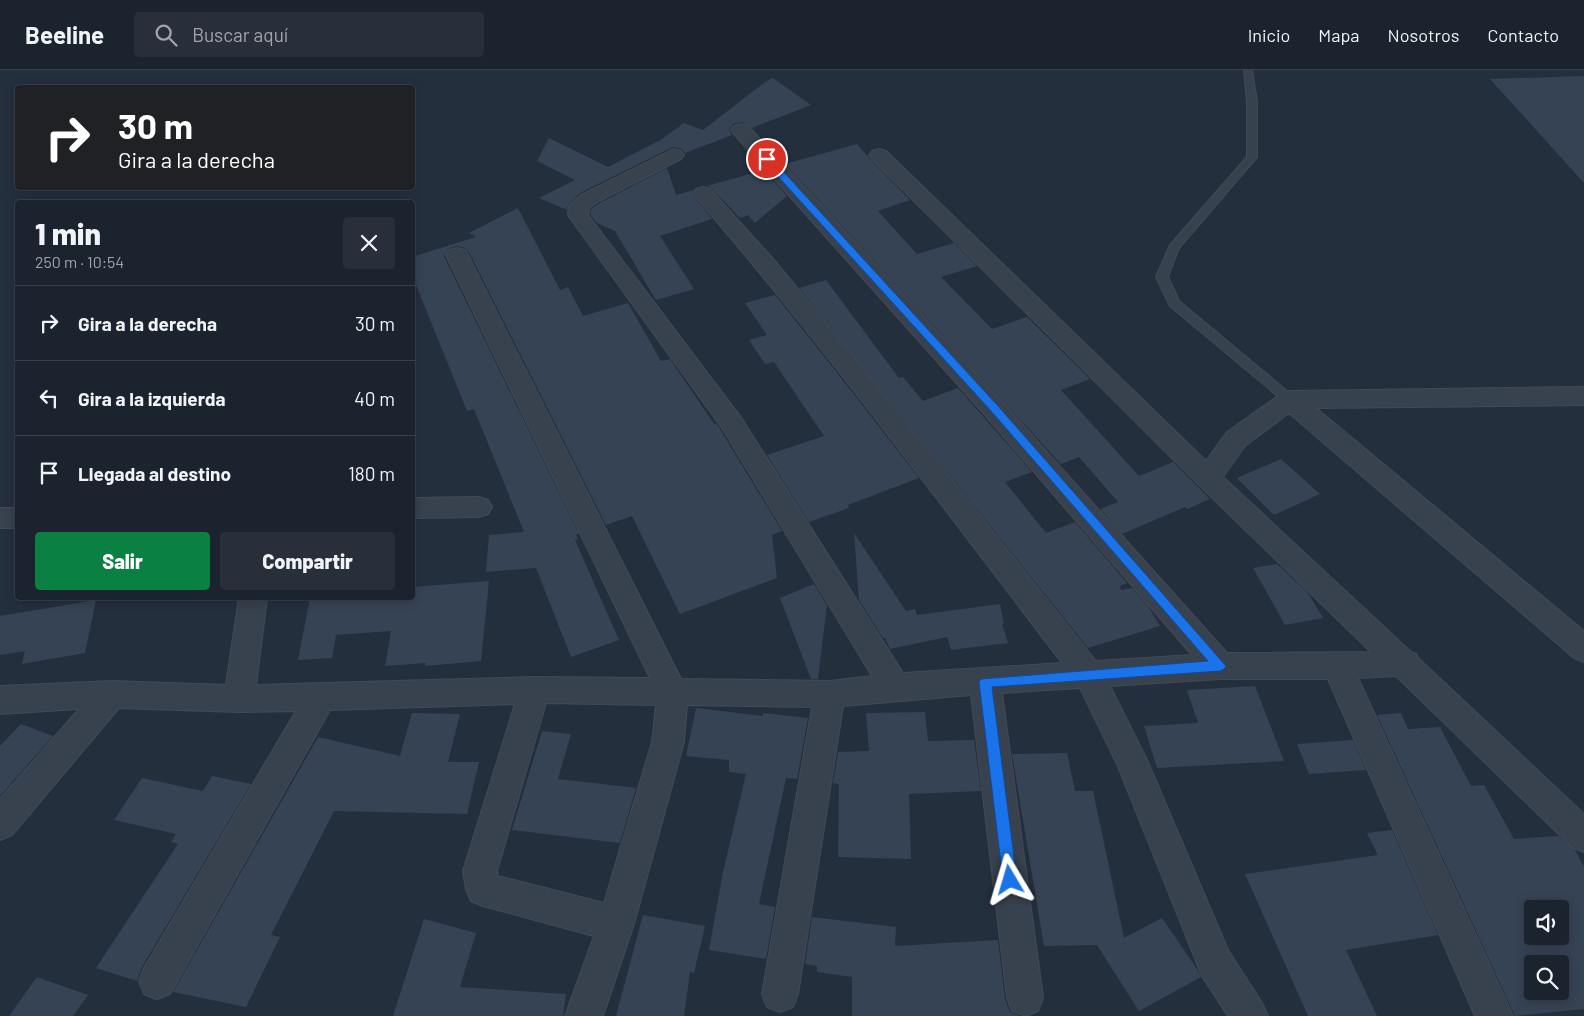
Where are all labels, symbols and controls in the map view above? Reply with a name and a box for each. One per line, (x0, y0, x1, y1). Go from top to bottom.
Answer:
search box (134, 12, 484, 57)
text: Beeline (25, 20, 104, 49)
icon: search (152, 21, 180, 49)
text: Buscar aquí (192, 23, 288, 46)
text: Inicio (1248, 24, 1290, 46)
text: Mapa (1318, 24, 1360, 46)
text: Nosotros (1388, 24, 1459, 46)
text: Contacto (1487, 24, 1559, 46)
text: 30 m (118, 104, 193, 146)
icon: right (35, 105, 100, 170)
pin (746, 138, 788, 180)
icon: arrive (753, 145, 781, 173)
text: Gira a la derecha (118, 146, 275, 172)
text: 1 min (35, 215, 101, 251)
button: close (343, 217, 395, 269)
text: 250 m · 10:54 (35, 252, 124, 271)
icon: right (35, 309, 63, 337)
text: Gira a la derecha (78, 312, 217, 335)
text: 30 m (355, 312, 395, 335)
icon: left (35, 384, 63, 412)
text: Gira a la izquierda (78, 387, 226, 410)
text: 40 m (354, 387, 395, 410)
icon: arrive (35, 459, 63, 487)
text: Llegada al destino (78, 462, 231, 485)
text: 180 m (348, 462, 395, 485)
button: Salir (35, 532, 210, 590)
button: Compartir (220, 532, 395, 590)
position arrow (983, 853, 1035, 905)
map controls (1524, 900, 1569, 1000)
button: sound (1524, 900, 1569, 945)
button: search (1524, 955, 1569, 1000)

